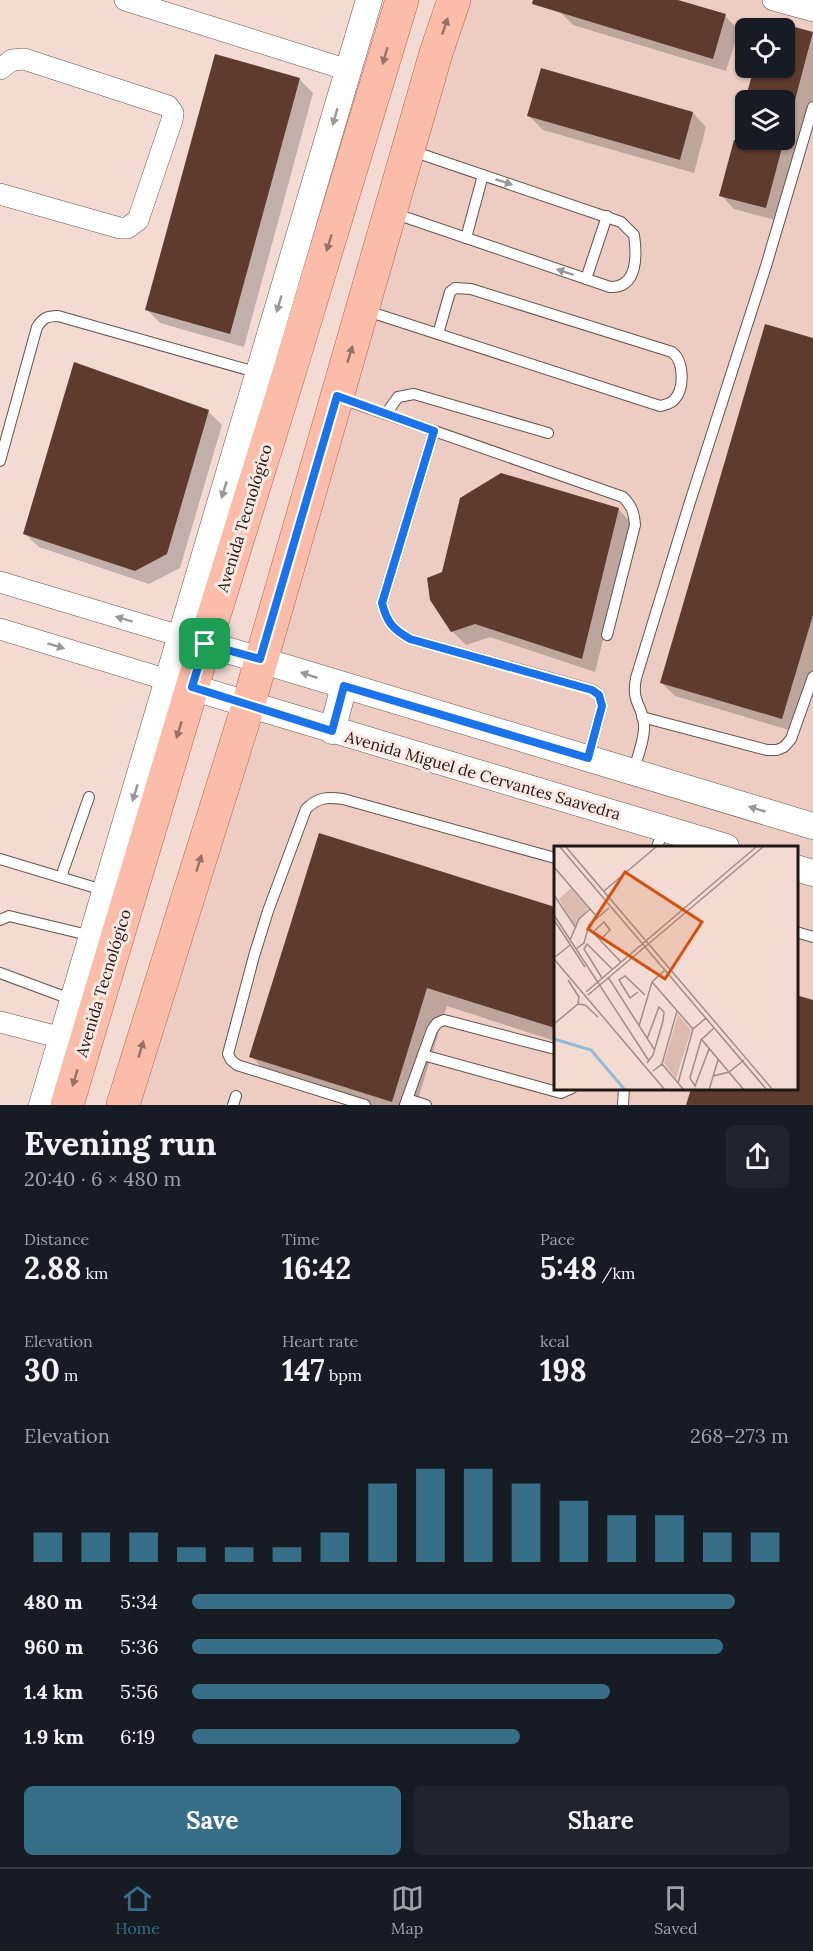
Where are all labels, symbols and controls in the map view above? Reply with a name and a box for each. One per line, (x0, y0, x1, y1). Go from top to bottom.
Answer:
one-way arrow (441, 17, 451, 35)
map controls (735, 18, 795, 150)
button: locate (735, 18, 795, 78)
one-way arrow (380, 47, 389, 65)
button: layers (735, 90, 795, 150)
one-way arrow (330, 108, 339, 126)
one-way arrow (495, 177, 513, 187)
one-way arrow (324, 234, 333, 252)
one-way arrow (556, 266, 574, 276)
one-way arrow (274, 295, 283, 313)
one-way arrow (346, 345, 355, 363)
street label: Avenida Tecnológico (212, 442, 276, 595)
one-way arrow (219, 481, 228, 499)
one-way arrow (115, 614, 133, 623)
pin (179, 618, 230, 669)
icon: arrive (188, 627, 221, 660)
one-way arrow (47, 642, 65, 651)
one-way arrow (300, 670, 318, 679)
one-way arrow (174, 721, 183, 739)
street label: Avenida Miguel de Cervantes Saavedra (342, 726, 623, 824)
one-way arrow (130, 784, 139, 802)
one-way arrow (748, 804, 766, 813)
inset map (554, 846, 798, 1090)
one-way arrow (195, 854, 204, 872)
street label: Avenida Tecnológico (71, 907, 135, 1060)
one-way arrow (137, 1040, 146, 1058)
one-way arrow (70, 1069, 79, 1087)
text: Evening run (24, 1122, 216, 1164)
button: share (726, 1125, 789, 1188)
text: 20:40 · 6 × 480 m (24, 1166, 181, 1191)
text: Distance (24, 1229, 89, 1249)
text: Time (282, 1229, 320, 1249)
text: Pace (540, 1229, 575, 1249)
text: 2.88 (24, 1249, 81, 1287)
text: 16:42 (282, 1249, 351, 1287)
text: 5:48 (540, 1249, 597, 1287)
text: km (81, 1263, 108, 1283)
text: /km (597, 1263, 635, 1283)
text: Elevation (24, 1331, 93, 1351)
text: Heart rate (282, 1331, 358, 1351)
text: kcal (540, 1331, 570, 1351)
text: 30 (24, 1351, 60, 1389)
text: 147 (282, 1351, 325, 1389)
text: 198 (540, 1351, 587, 1389)
text: m (60, 1365, 78, 1385)
text: bpm (325, 1365, 362, 1385)
text: Elevation (24, 1423, 110, 1448)
text: 268–273 m (690, 1423, 789, 1448)
text: 480 m (24, 1589, 83, 1614)
text: 5:34 (120, 1589, 158, 1614)
text: 960 m (24, 1634, 83, 1659)
text: 5:36 (120, 1634, 159, 1659)
text: 1.4 km (24, 1679, 83, 1704)
text: 5:56 (120, 1679, 158, 1704)
text: 1.9 km (24, 1724, 84, 1749)
text: 6:19 (120, 1724, 155, 1749)
button: Save (24, 1786, 401, 1855)
button: Share (413, 1786, 789, 1855)
tab: Home (115, 1882, 160, 1938)
tab: Map (391, 1882, 424, 1938)
tab: Saved (654, 1882, 698, 1938)

